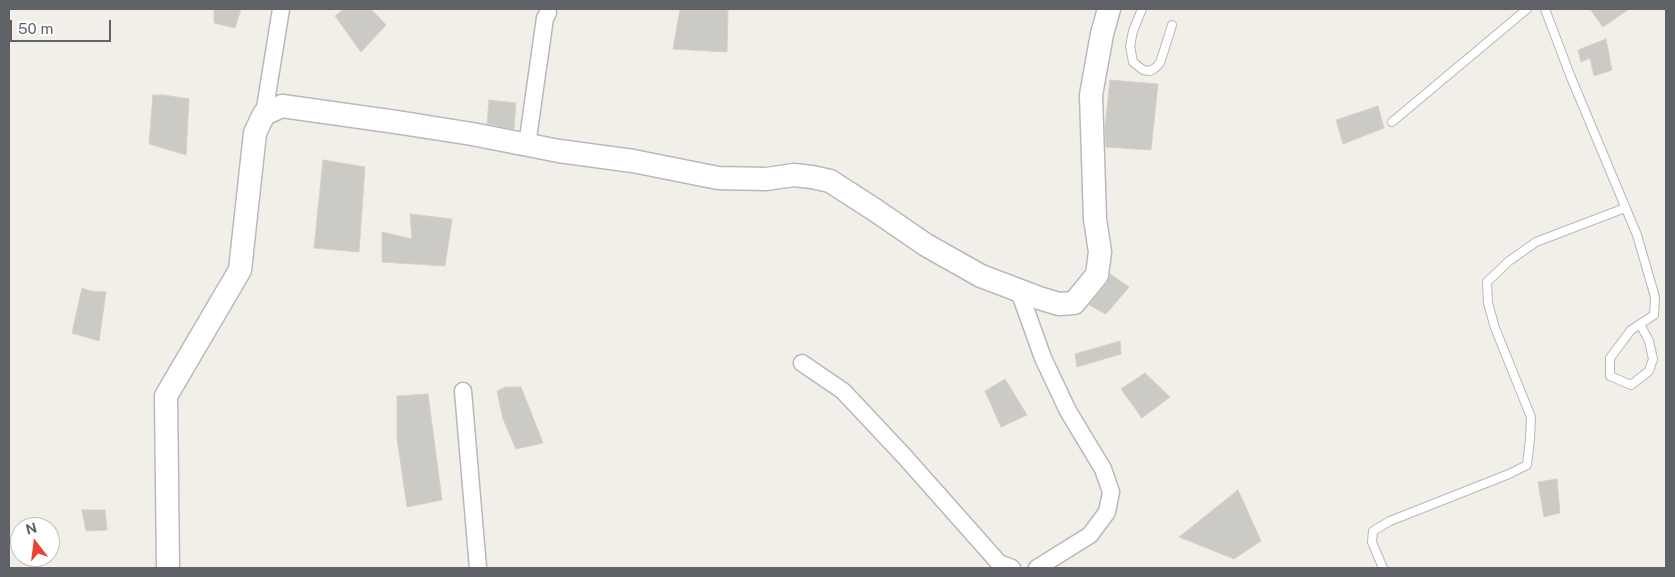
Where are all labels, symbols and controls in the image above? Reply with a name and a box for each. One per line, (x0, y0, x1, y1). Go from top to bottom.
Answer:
scale bar (12, 10, 114, 42)
text: 50 m (18, 20, 53, 37)
north arrow (10, 517, 60, 567)
text: N (24, 519, 39, 538)

